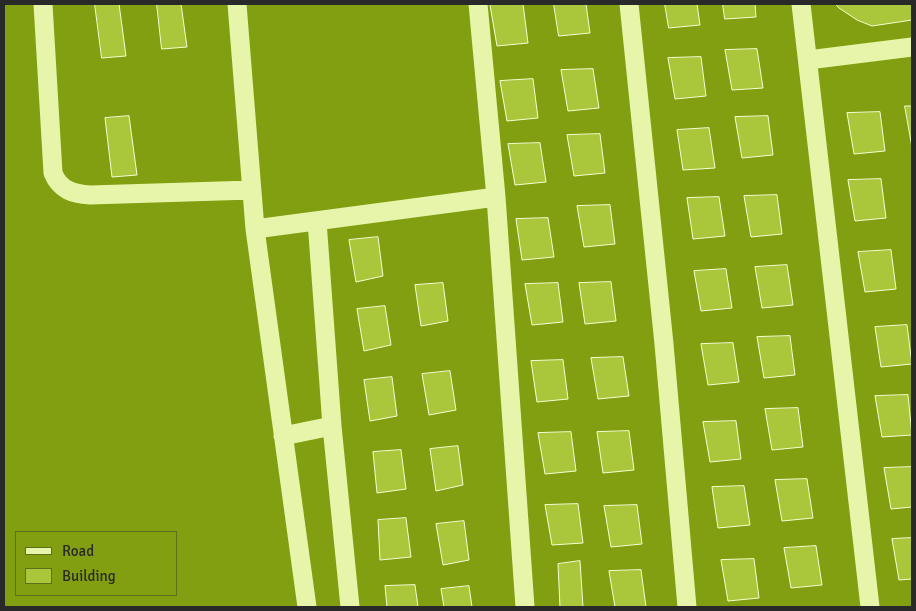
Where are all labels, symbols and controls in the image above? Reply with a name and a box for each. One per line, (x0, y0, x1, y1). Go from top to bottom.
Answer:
legend (15, 531, 178, 596)
text: Road (62, 542, 94, 560)
text: Building (62, 567, 116, 585)

